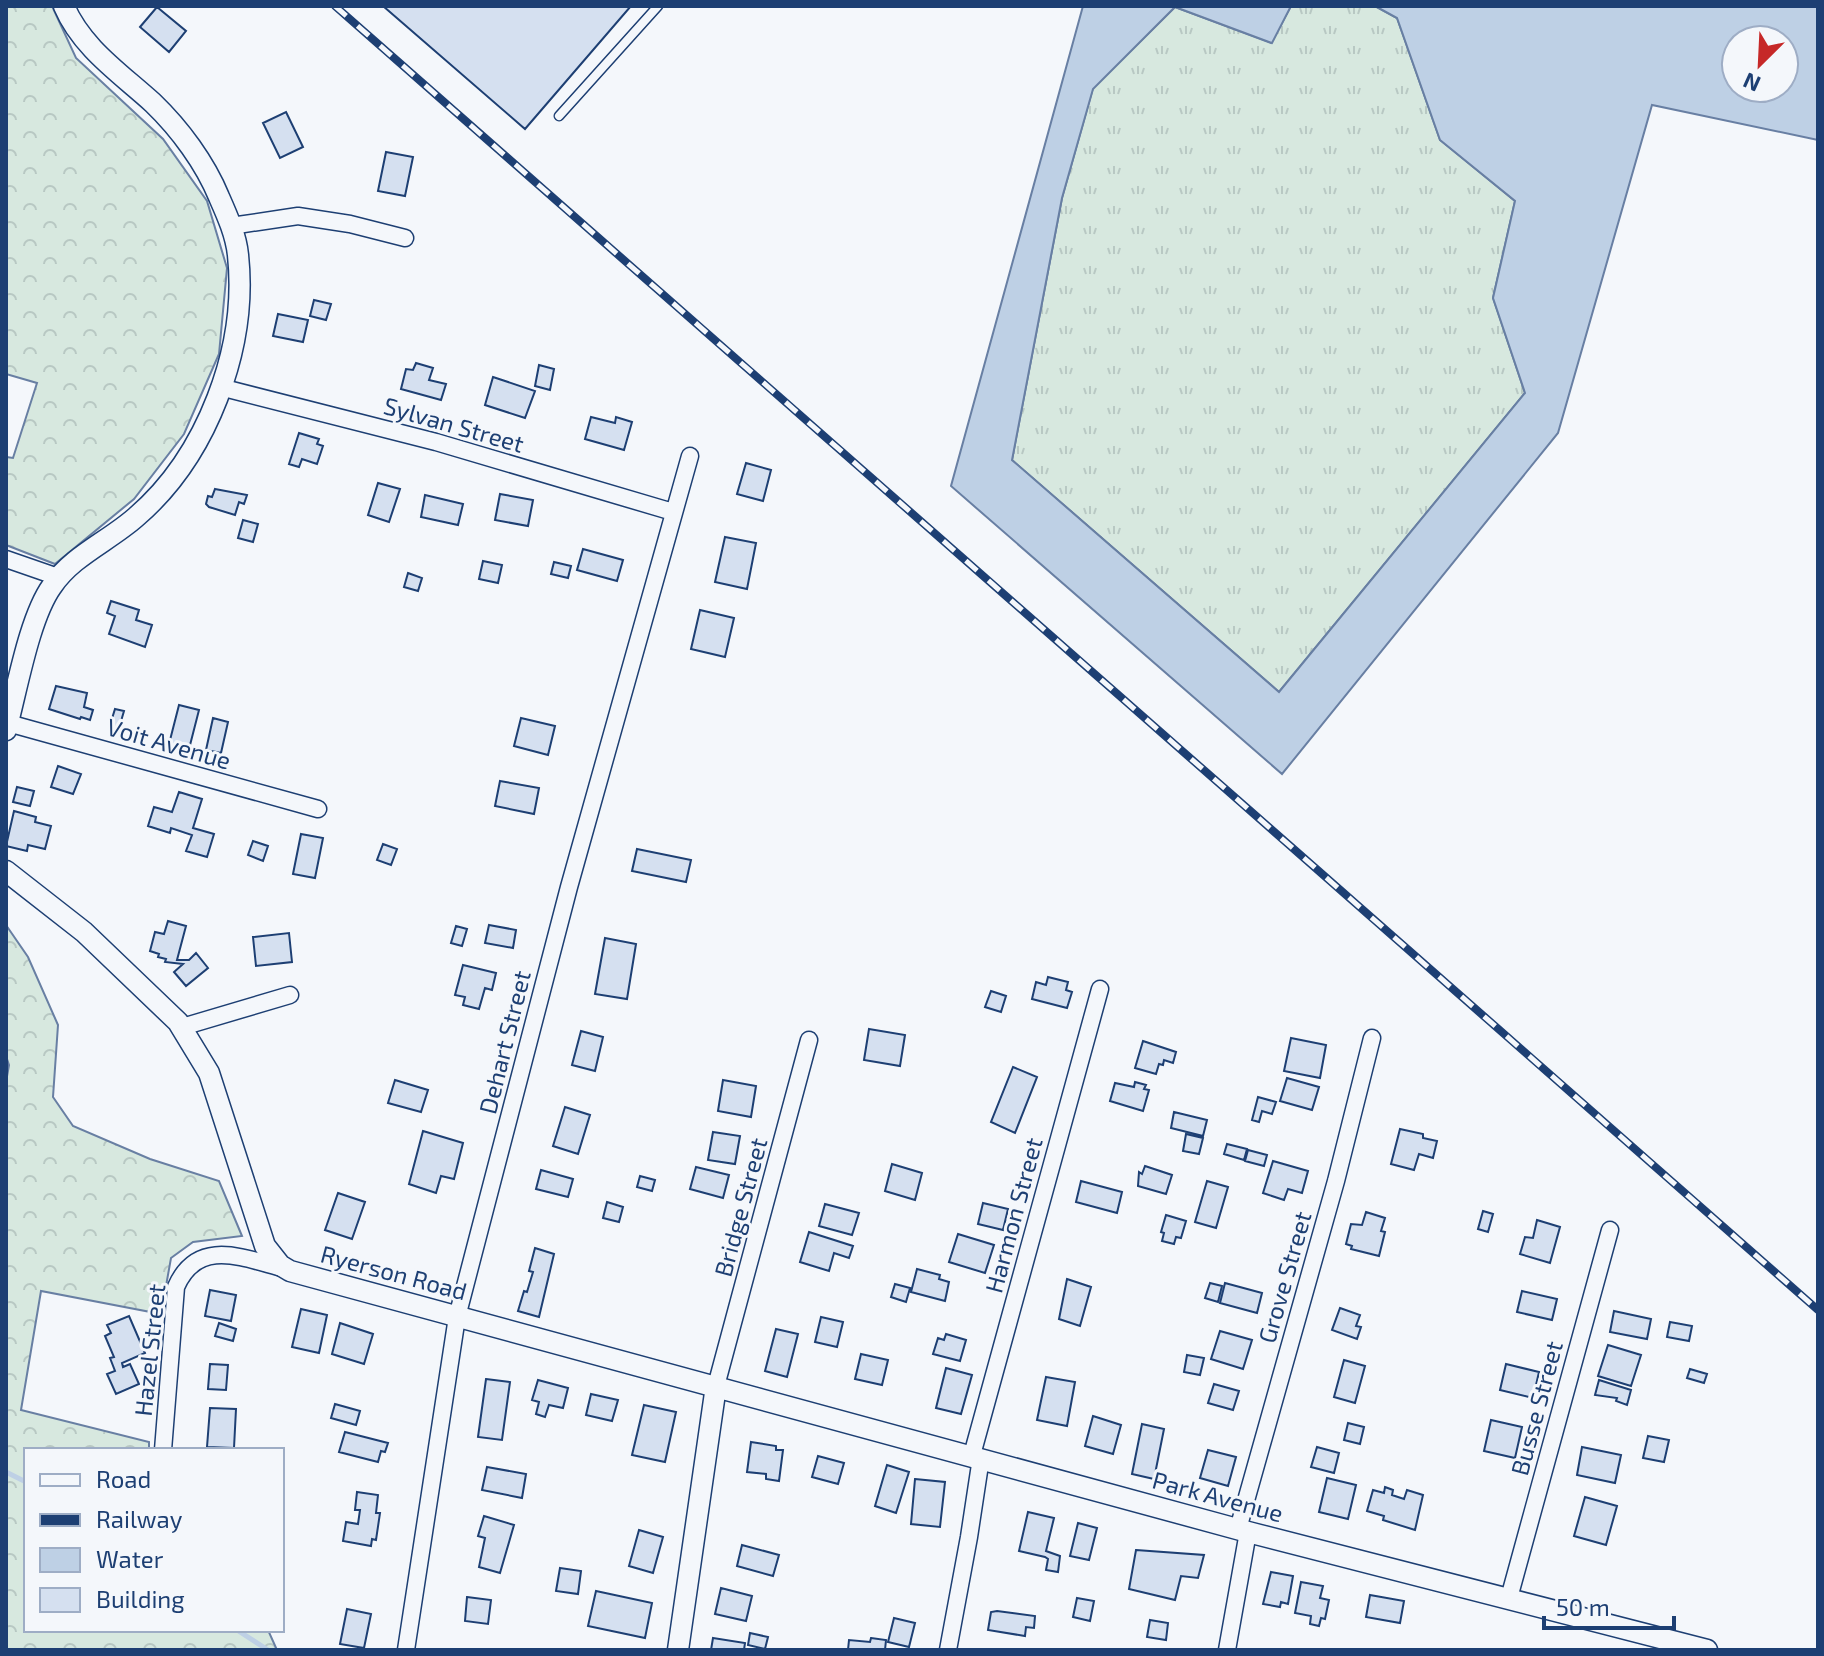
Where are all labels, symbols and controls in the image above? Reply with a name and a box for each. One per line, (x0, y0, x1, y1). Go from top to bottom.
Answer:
north arrow (1720, 24, 1800, 104)
text: N (1739, 68, 1764, 98)
street label: Sylvan Street (381, 390, 527, 458)
street label: Voit Avenue (104, 711, 234, 775)
street label: Dehart Street (472, 967, 536, 1117)
street label: Bridge Street (708, 1134, 772, 1280)
street label: Harmon Street (978, 1134, 1048, 1296)
street label: Grove Street (1251, 1208, 1317, 1346)
street label: Ryerson Road (318, 1239, 470, 1305)
street label: Hazel Street (128, 1282, 170, 1418)
street label: Busse Street (1504, 1338, 1568, 1478)
legend (24, 1448, 284, 1632)
text: Road (96, 1464, 151, 1493)
street label: Park Avenue (1150, 1465, 1286, 1527)
text: Railway (96, 1504, 183, 1533)
text: Water (96, 1544, 164, 1573)
scale bar (1544, 1580, 1674, 1630)
text: Building (96, 1584, 185, 1613)
text: 50 m (1556, 1592, 1610, 1621)

